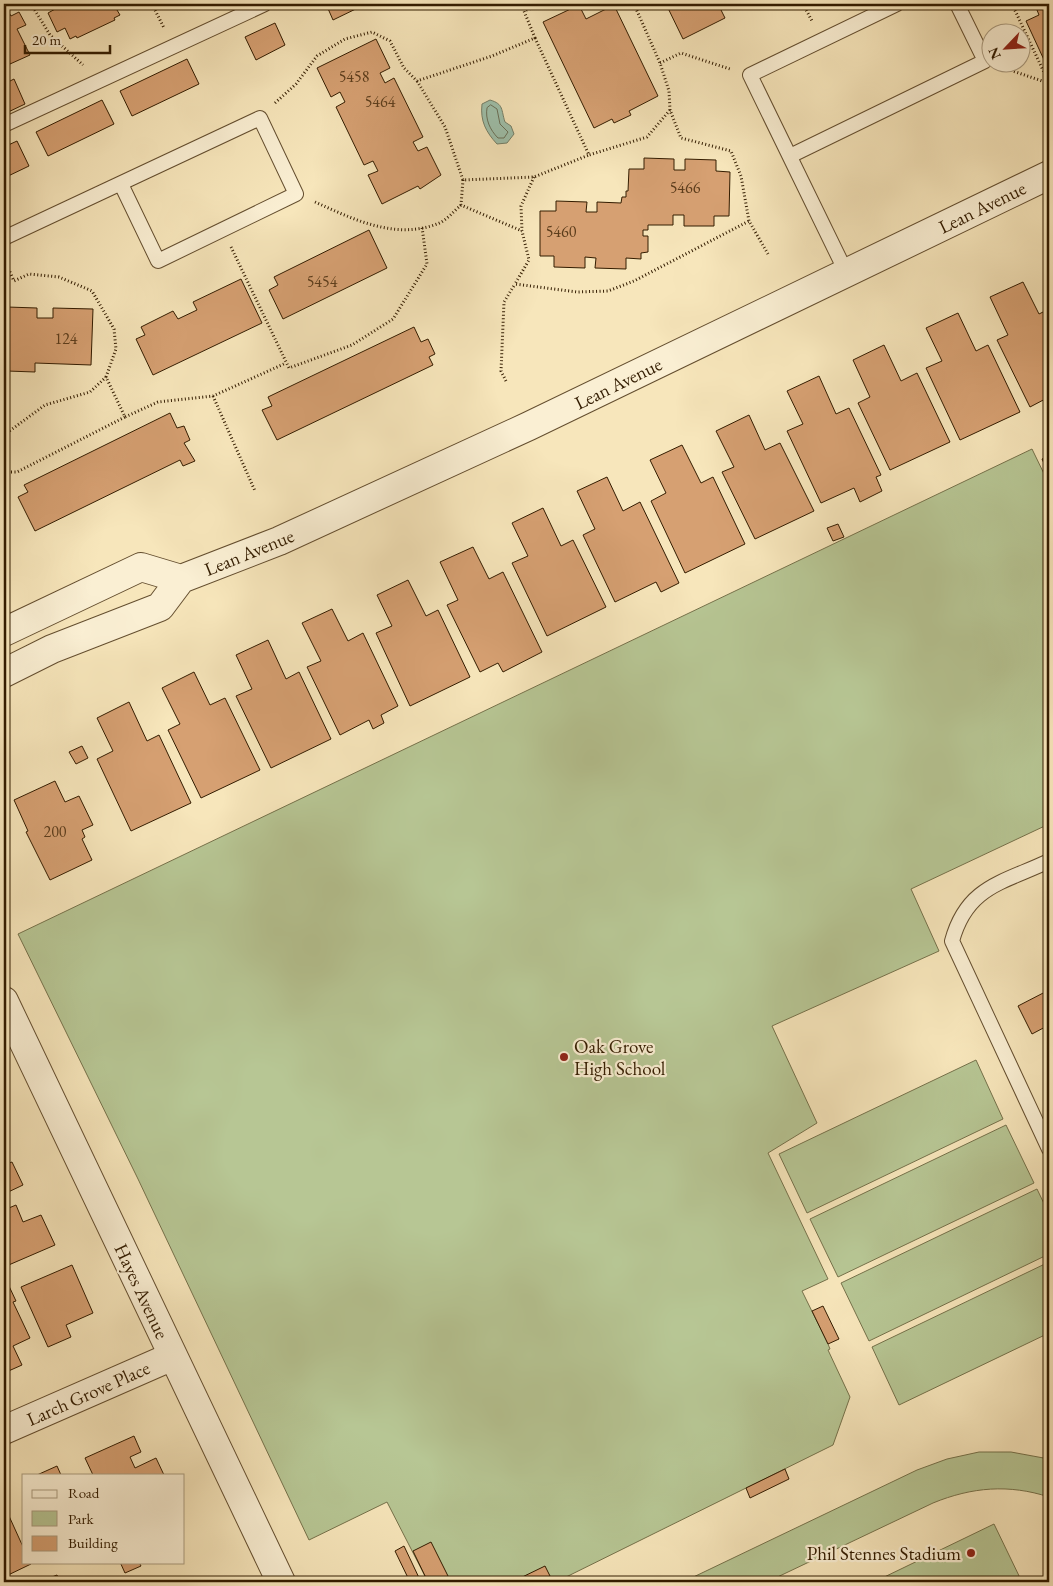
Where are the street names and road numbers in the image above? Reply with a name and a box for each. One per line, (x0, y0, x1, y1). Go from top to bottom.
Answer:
street label: Lean Avenue (934, 176, 1030, 239)
street label: Lean Avenue (570, 352, 666, 415)
street label: Lean Avenue (201, 523, 298, 582)
street label: Hayes Avenue (109, 1239, 175, 1343)
street label: Larch Grove Place (23, 1355, 154, 1432)

